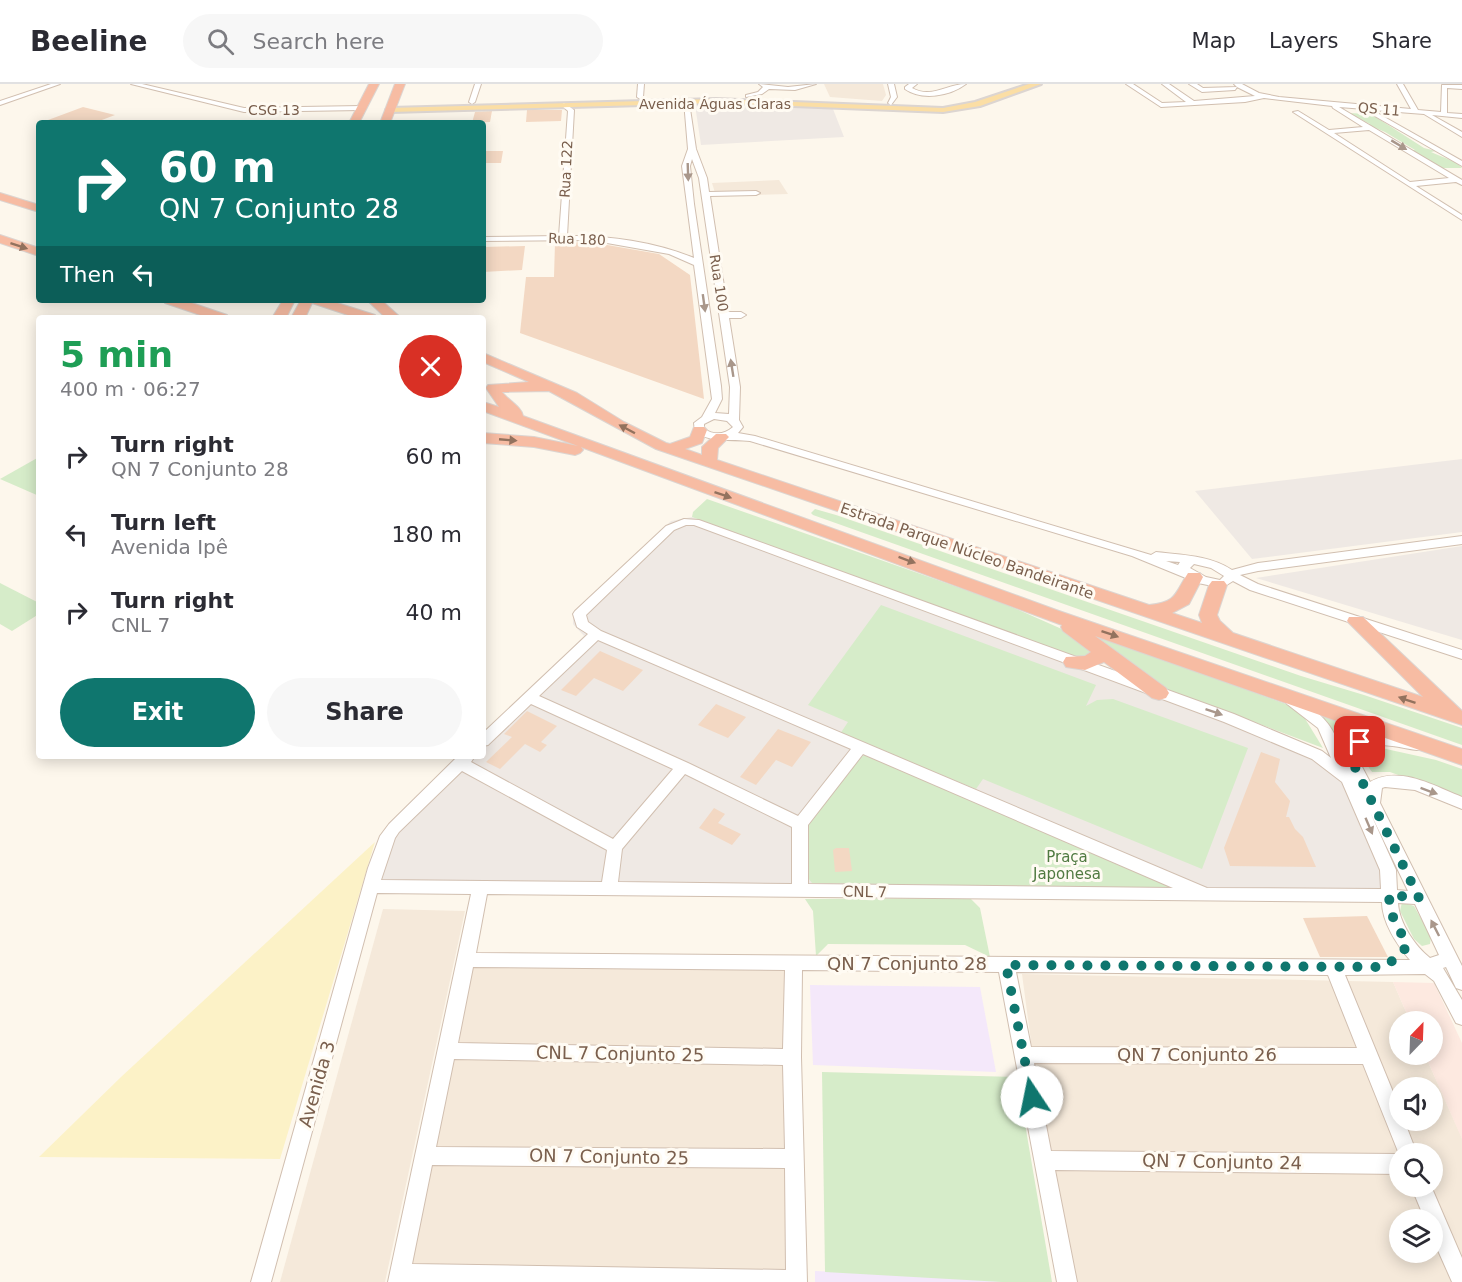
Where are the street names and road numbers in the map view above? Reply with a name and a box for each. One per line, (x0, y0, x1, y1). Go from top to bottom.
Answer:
street label: Avenida Águas Claras (639, 96, 791, 112)
street label: QS 11 (1357, 99, 1401, 119)
street label: CSG 13 (248, 102, 300, 118)
street label: Rua 122 (557, 140, 575, 198)
street label: Rua 180 (548, 230, 606, 248)
street label: Rua 100 (707, 253, 731, 313)
street label: Estrada Parque Núcleo Bandeirante (838, 499, 1096, 603)
street label: CNL 7 (843, 883, 887, 901)
street label: QN 7 Conjunto 28 (827, 953, 987, 974)
street label: Avenida 3 (294, 1038, 339, 1130)
street label: CNL 7 Conjunto 25 (536, 1042, 704, 1065)
street label: QN 7 Conjunto 26 (1117, 1044, 1277, 1065)
street label: ON 7 Conjunto 25 (529, 1145, 689, 1168)
street label: QN 7 Conjunto 24 (1142, 1150, 1302, 1173)

